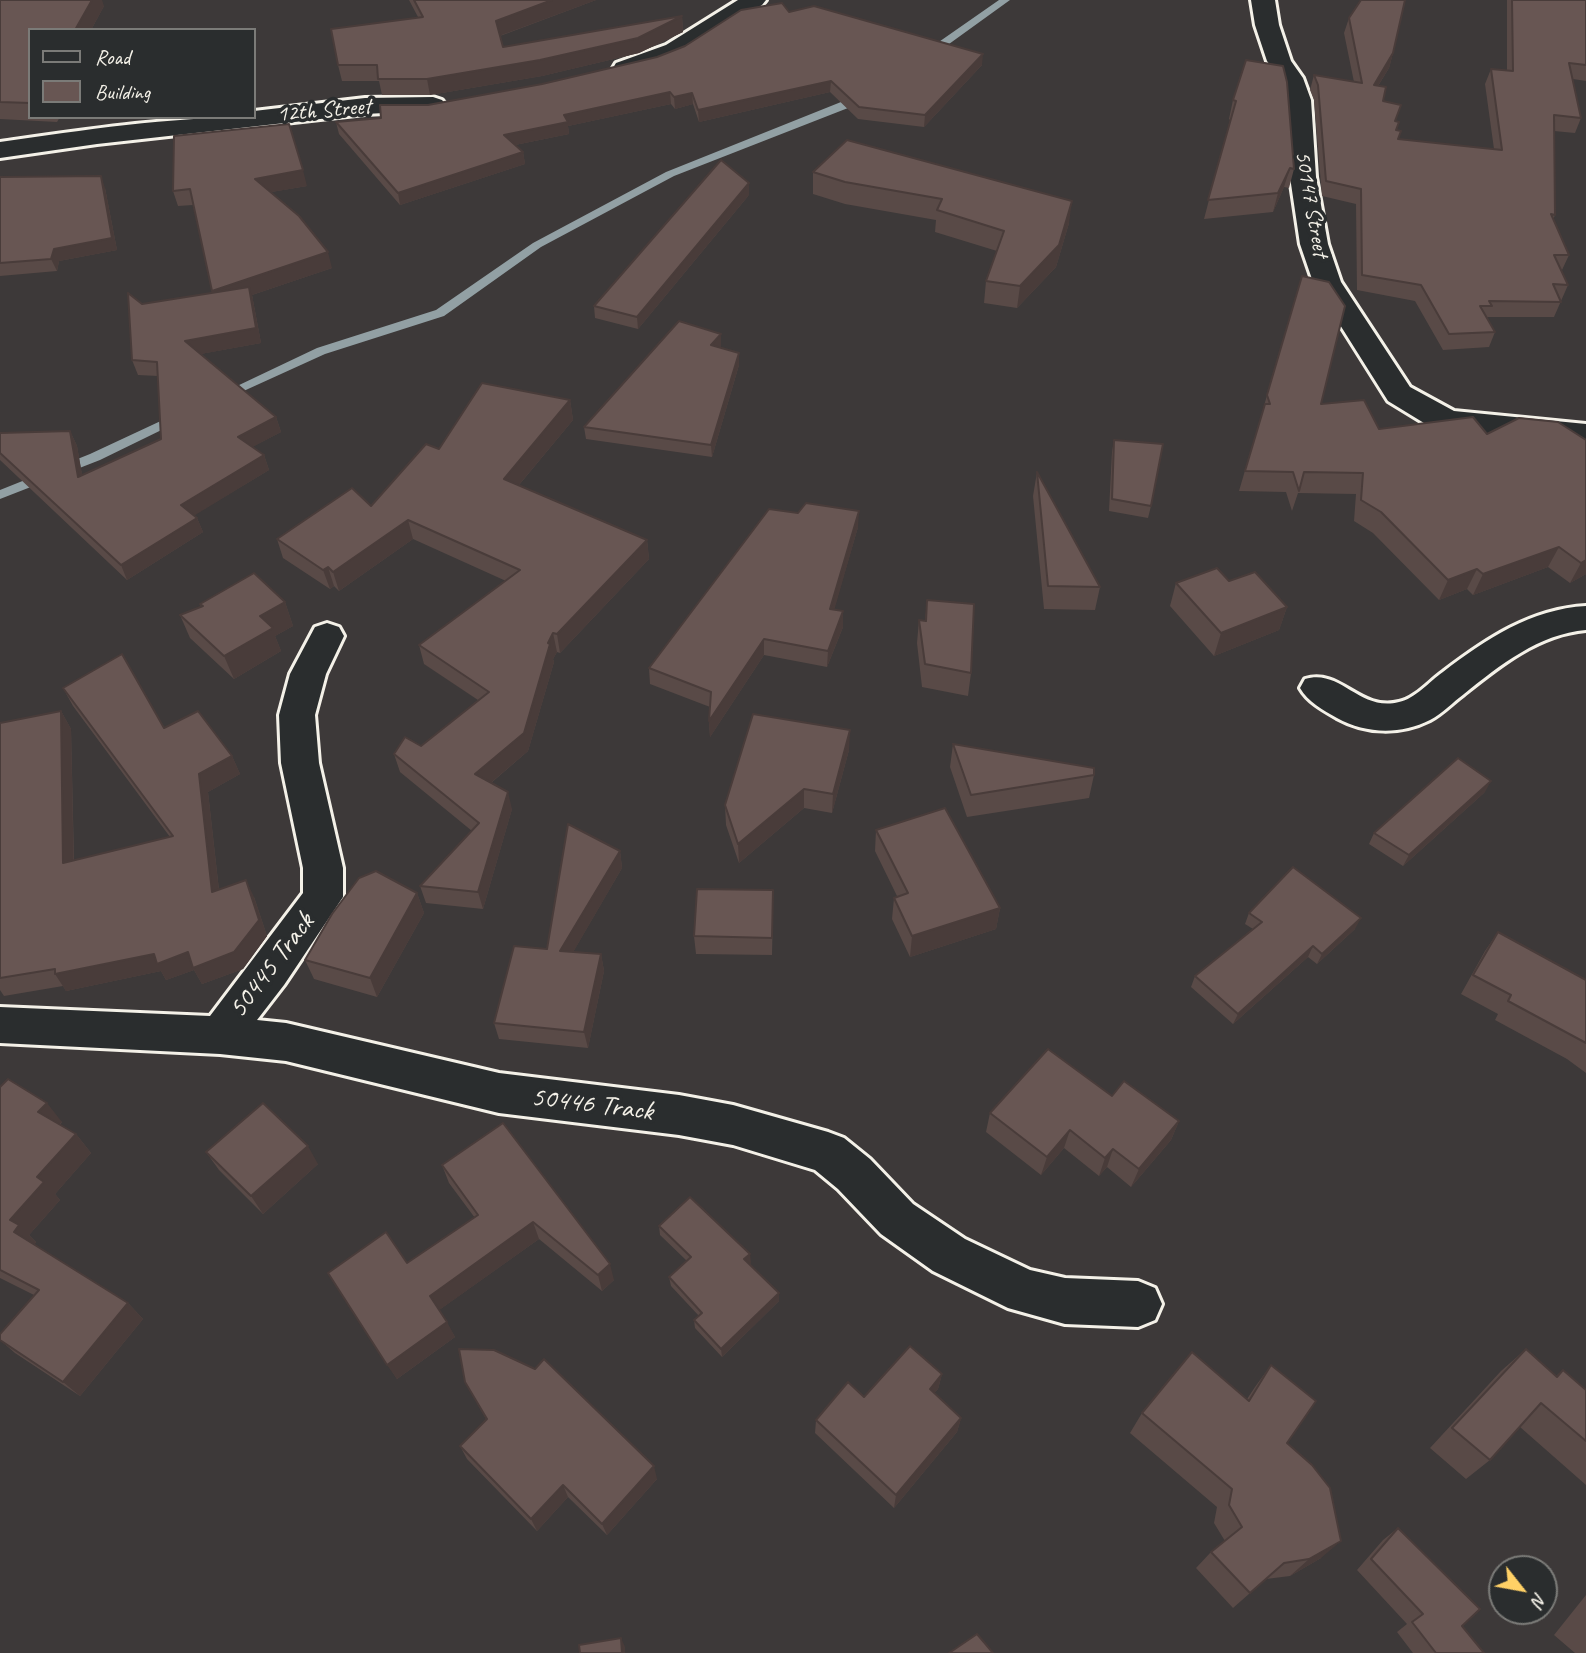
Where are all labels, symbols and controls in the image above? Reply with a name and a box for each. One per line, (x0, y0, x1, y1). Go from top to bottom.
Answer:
legend (28, 28, 256, 119)
text: Road (95, 44, 130, 70)
text: Building (95, 79, 150, 105)
street label: 12th Street (276, 93, 372, 129)
street label: 50147 Street (1288, 149, 1334, 259)
street label: 50445 Track (222, 907, 322, 1025)
street label: 50446 Track (529, 1081, 655, 1129)
north arrow (1488, 1555, 1558, 1625)
text: N (1526, 1589, 1553, 1611)

